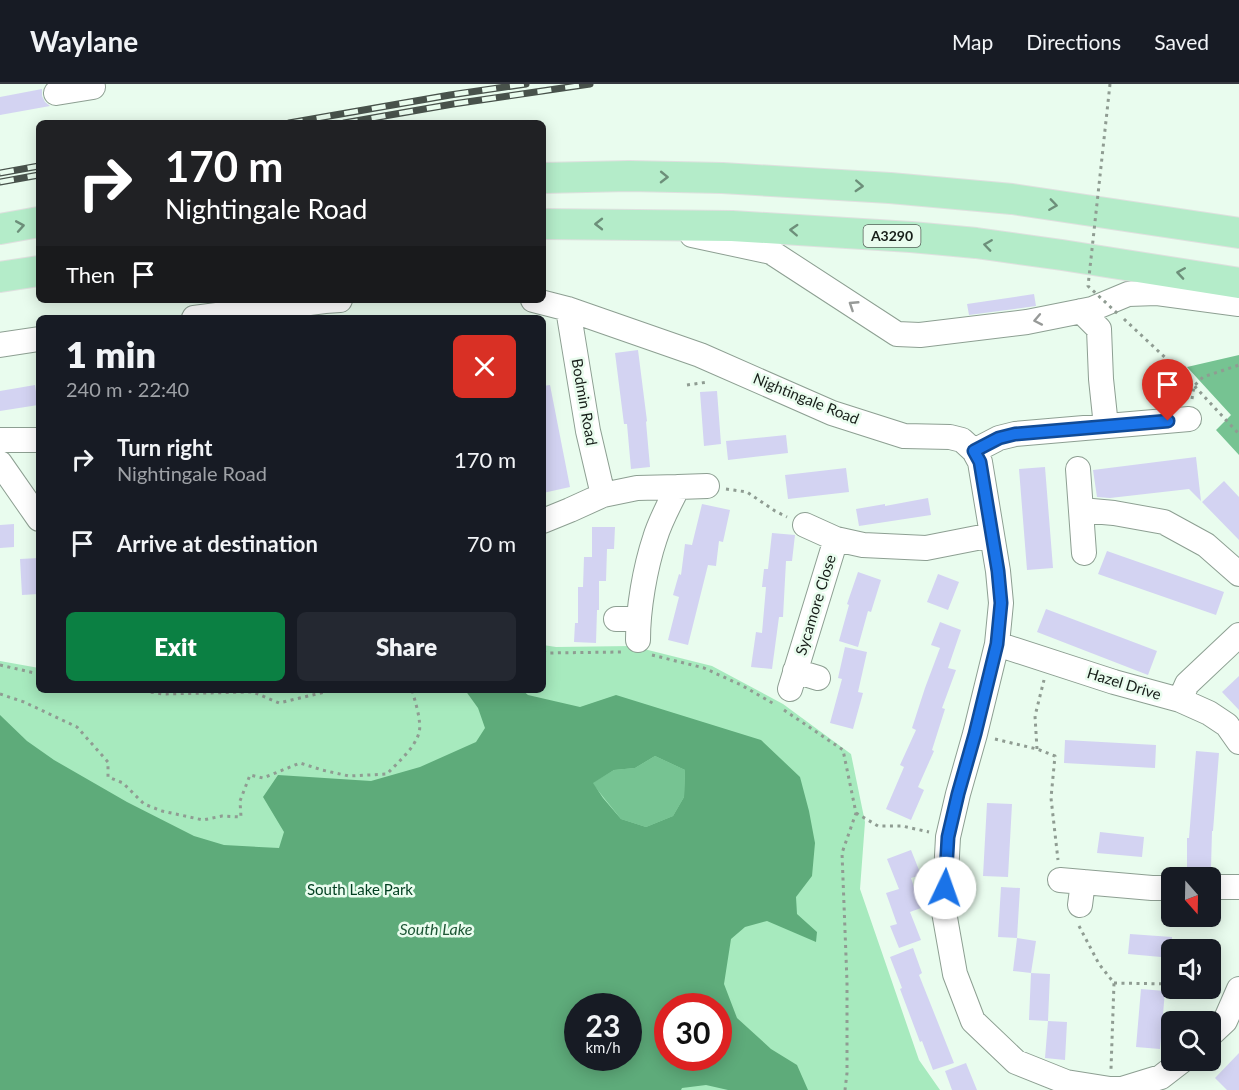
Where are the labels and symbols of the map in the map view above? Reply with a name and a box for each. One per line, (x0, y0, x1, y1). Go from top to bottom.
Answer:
one-way arrow (660, 171, 669, 183)
one-way arrow (855, 180, 864, 193)
one-way arrow (1049, 199, 1058, 211)
one-way arrow (595, 218, 604, 230)
one-way arrow (15, 220, 24, 232)
one-way arrow (789, 223, 798, 236)
road number: A3290 (864, 225, 920, 247)
one-way arrow (984, 239, 993, 252)
one-way arrow (1177, 267, 1187, 280)
one-way arrow (849, 301, 860, 312)
one-way arrow (1034, 313, 1044, 326)
street label: Bodmin Road (568, 357, 601, 447)
pin (1142, 359, 1193, 421)
street label: Nightingale Road (751, 369, 862, 427)
street label: Sycamore Close (791, 552, 839, 657)
street label: Hazel Drive (1085, 663, 1164, 703)
position arrow (913, 856, 977, 920)
north arrow (1161, 867, 1221, 927)
park label: South Lake Park (307, 880, 413, 898)
water label: South Lake (399, 919, 473, 938)
speed limit sign: 30 (654, 993, 732, 1071)

